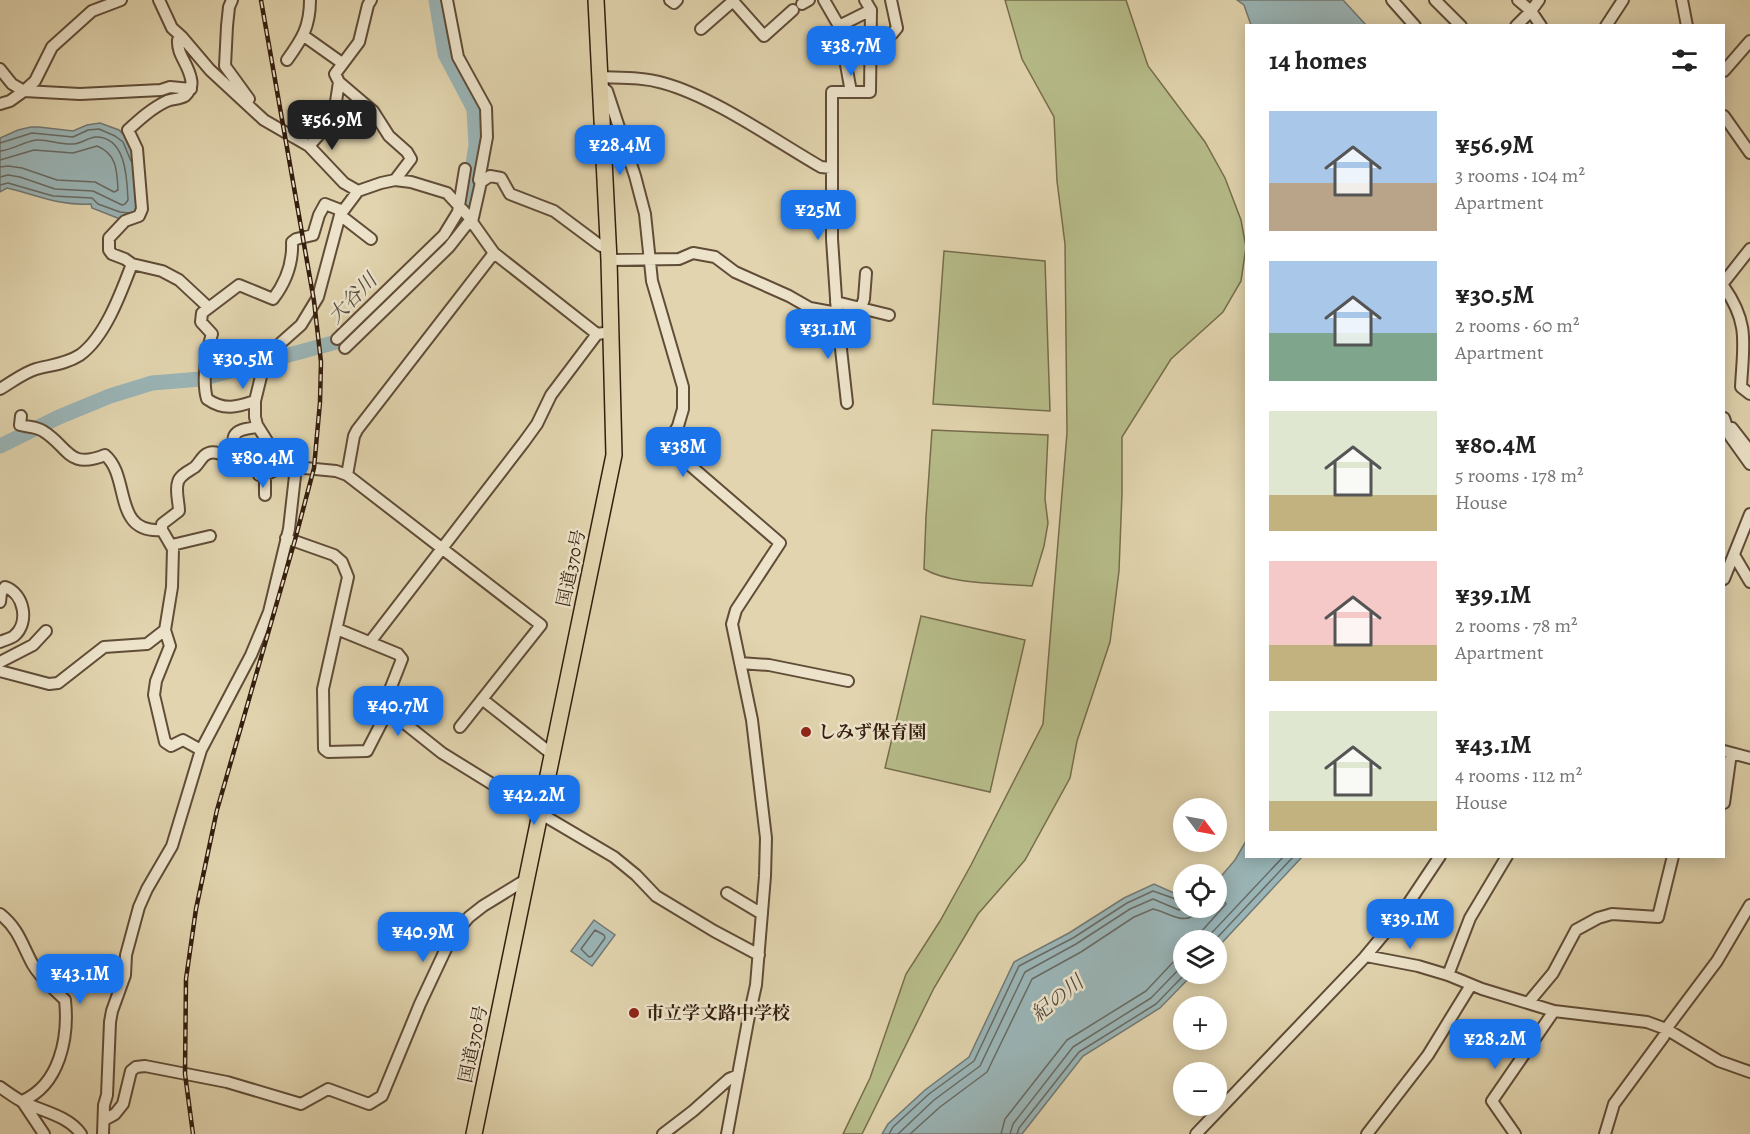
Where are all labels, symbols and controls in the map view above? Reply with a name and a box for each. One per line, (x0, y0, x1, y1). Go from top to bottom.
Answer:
pin: ¥38.7M (802, 26, 900, 77)
text: ¥38.7M (821, 32, 881, 59)
text: 14 homes (1269, 43, 1367, 78)
icon: filters (1668, 44, 1701, 77)
pin: ¥56.9M (283, 100, 381, 151)
text: ¥56.9M (302, 106, 362, 133)
pin: ¥28.4M (571, 125, 669, 176)
text: ¥56.9M (1455, 127, 1534, 162)
text: ¥28.4M (589, 131, 651, 158)
icon: home (1317, 135, 1389, 207)
text: 3 rooms · 104 m² (1455, 162, 1585, 189)
text: Apartment (1455, 189, 1544, 216)
pin: ¥25M (782, 190, 854, 241)
text: ¥25M (795, 196, 841, 223)
water label: 大谷川 (322, 266, 384, 329)
text: ¥30.5M (1455, 277, 1534, 312)
icon: home (1317, 285, 1389, 357)
pin: ¥31.1M (779, 309, 877, 360)
text: 2 rooms · 60 m² (1455, 312, 1579, 339)
text: ¥31.1M (800, 315, 856, 342)
pin: ¥30.5M (194, 339, 292, 390)
text: Apartment (1455, 339, 1544, 366)
text: ¥30.5M (213, 345, 274, 372)
pin: ¥38M (647, 427, 719, 478)
text: ¥80.4M (1455, 427, 1537, 462)
text: ¥38M (660, 433, 706, 460)
icon: home (1317, 435, 1389, 507)
pin: ¥80.4M (214, 438, 312, 489)
text: ¥80.4M (232, 444, 294, 471)
text: 5 rooms · 178 m² (1455, 462, 1584, 489)
text: House (1455, 489, 1507, 516)
street label: 国道370号 (551, 527, 591, 609)
text: ¥39.1M (1455, 577, 1531, 612)
icon: home (1317, 585, 1389, 657)
text: 2 rooms · 78 m² (1455, 612, 1578, 639)
text: Apartment (1455, 639, 1544, 666)
pin: ¥40.7M (349, 686, 447, 737)
text: ¥40.7M (367, 692, 429, 719)
place label: しみず保育園 (818, 720, 926, 744)
marker: しみず保育園 (799, 725, 813, 739)
text: ¥43.1M (1455, 727, 1532, 762)
icon: home (1317, 735, 1389, 807)
text: 4 rooms · 112 m² (1455, 762, 1582, 789)
pin: ¥42.2M (485, 775, 583, 826)
text: ¥42.2M (503, 781, 565, 808)
text: House (1455, 789, 1507, 816)
north arrow (1173, 798, 1227, 852)
map controls (1173, 798, 1227, 1116)
button: locate (1173, 864, 1227, 918)
pin: ¥39.1M (1361, 899, 1459, 950)
text: ¥39.1M (1381, 905, 1439, 932)
pin: ¥40.9M (374, 912, 472, 963)
text: ¥40.9M (392, 918, 454, 945)
button: layers (1173, 930, 1227, 984)
pin: ¥43.1M (31, 954, 129, 1005)
text: ¥43.1M (51, 960, 109, 987)
water label: 紀の川 (1026, 968, 1091, 1028)
button: + (1173, 996, 1227, 1050)
place label: 市立学文路中学校 (646, 1001, 790, 1025)
street label: 国道370号 (453, 1003, 493, 1085)
marker: 市立学文路中学校 (627, 1006, 641, 1020)
pin: ¥28.2M (1446, 1019, 1544, 1070)
text: ¥28.2M (1464, 1025, 1526, 1052)
button: − (1173, 1062, 1227, 1116)

